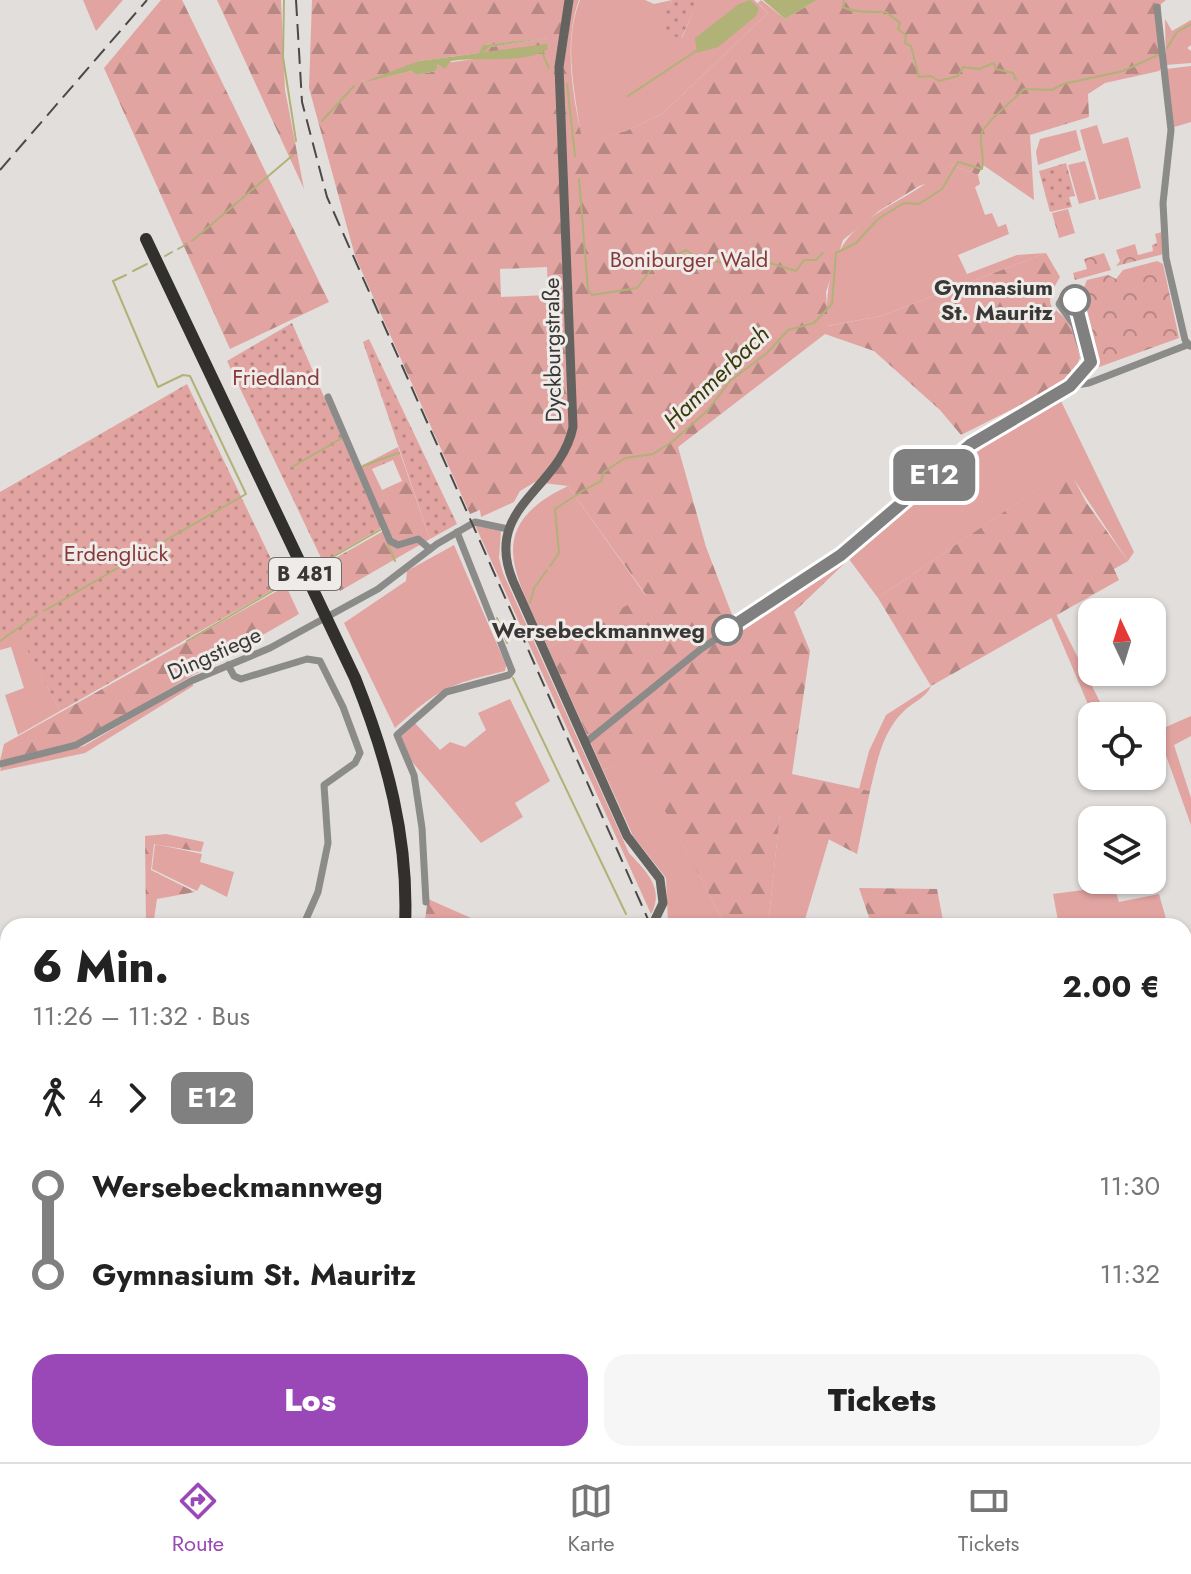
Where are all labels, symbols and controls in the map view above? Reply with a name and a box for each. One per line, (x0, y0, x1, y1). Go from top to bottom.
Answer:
park label: Boniburger Wald (610, 243, 768, 275)
place label: Gymnasium St. Mauritz (934, 271, 1054, 328)
street label: Dyckburgstraße (535, 277, 569, 423)
marker: Gymnasium St. Mauritz (1060, 285, 1090, 315)
water label: Hammerbach (655, 317, 777, 437)
park label: Friedland (232, 361, 320, 393)
line badge: E12 (888, 449, 980, 501)
text: E12 (909, 454, 959, 495)
park label: Erdenglück (64, 537, 169, 569)
road number: B 481 (269, 558, 341, 590)
north arrow (1078, 598, 1166, 686)
map controls (1078, 598, 1166, 894)
place label: Wersebeckmannweg (492, 614, 705, 646)
marker: Wersebeckmannweg (712, 615, 742, 645)
street label: Dingstiege (162, 618, 266, 688)
button: locate (1078, 702, 1166, 790)
button: layers (1078, 806, 1166, 894)
text: 6 Min. (32, 935, 169, 999)
text: 2.00 € (1062, 965, 1160, 1008)
text: 11:26 – 11:32 · Bus (32, 997, 250, 1035)
icon: walk (32, 1076, 76, 1120)
icon: forward (115, 1076, 159, 1120)
text: E12 (187, 1077, 237, 1118)
text: 4 (88, 1079, 103, 1117)
text: Wersebeckmannweg (92, 1165, 383, 1208)
text: 11:30 (1099, 1167, 1160, 1205)
text: Gymnasium St. Mauritz (92, 1253, 416, 1296)
text: 11:32 (1100, 1255, 1160, 1293)
button: Los (32, 1354, 588, 1446)
button: Tickets (604, 1354, 1160, 1446)
tab: Route (172, 1479, 224, 1559)
tab: Karte (568, 1479, 615, 1559)
tab: Tickets (958, 1479, 1019, 1559)

